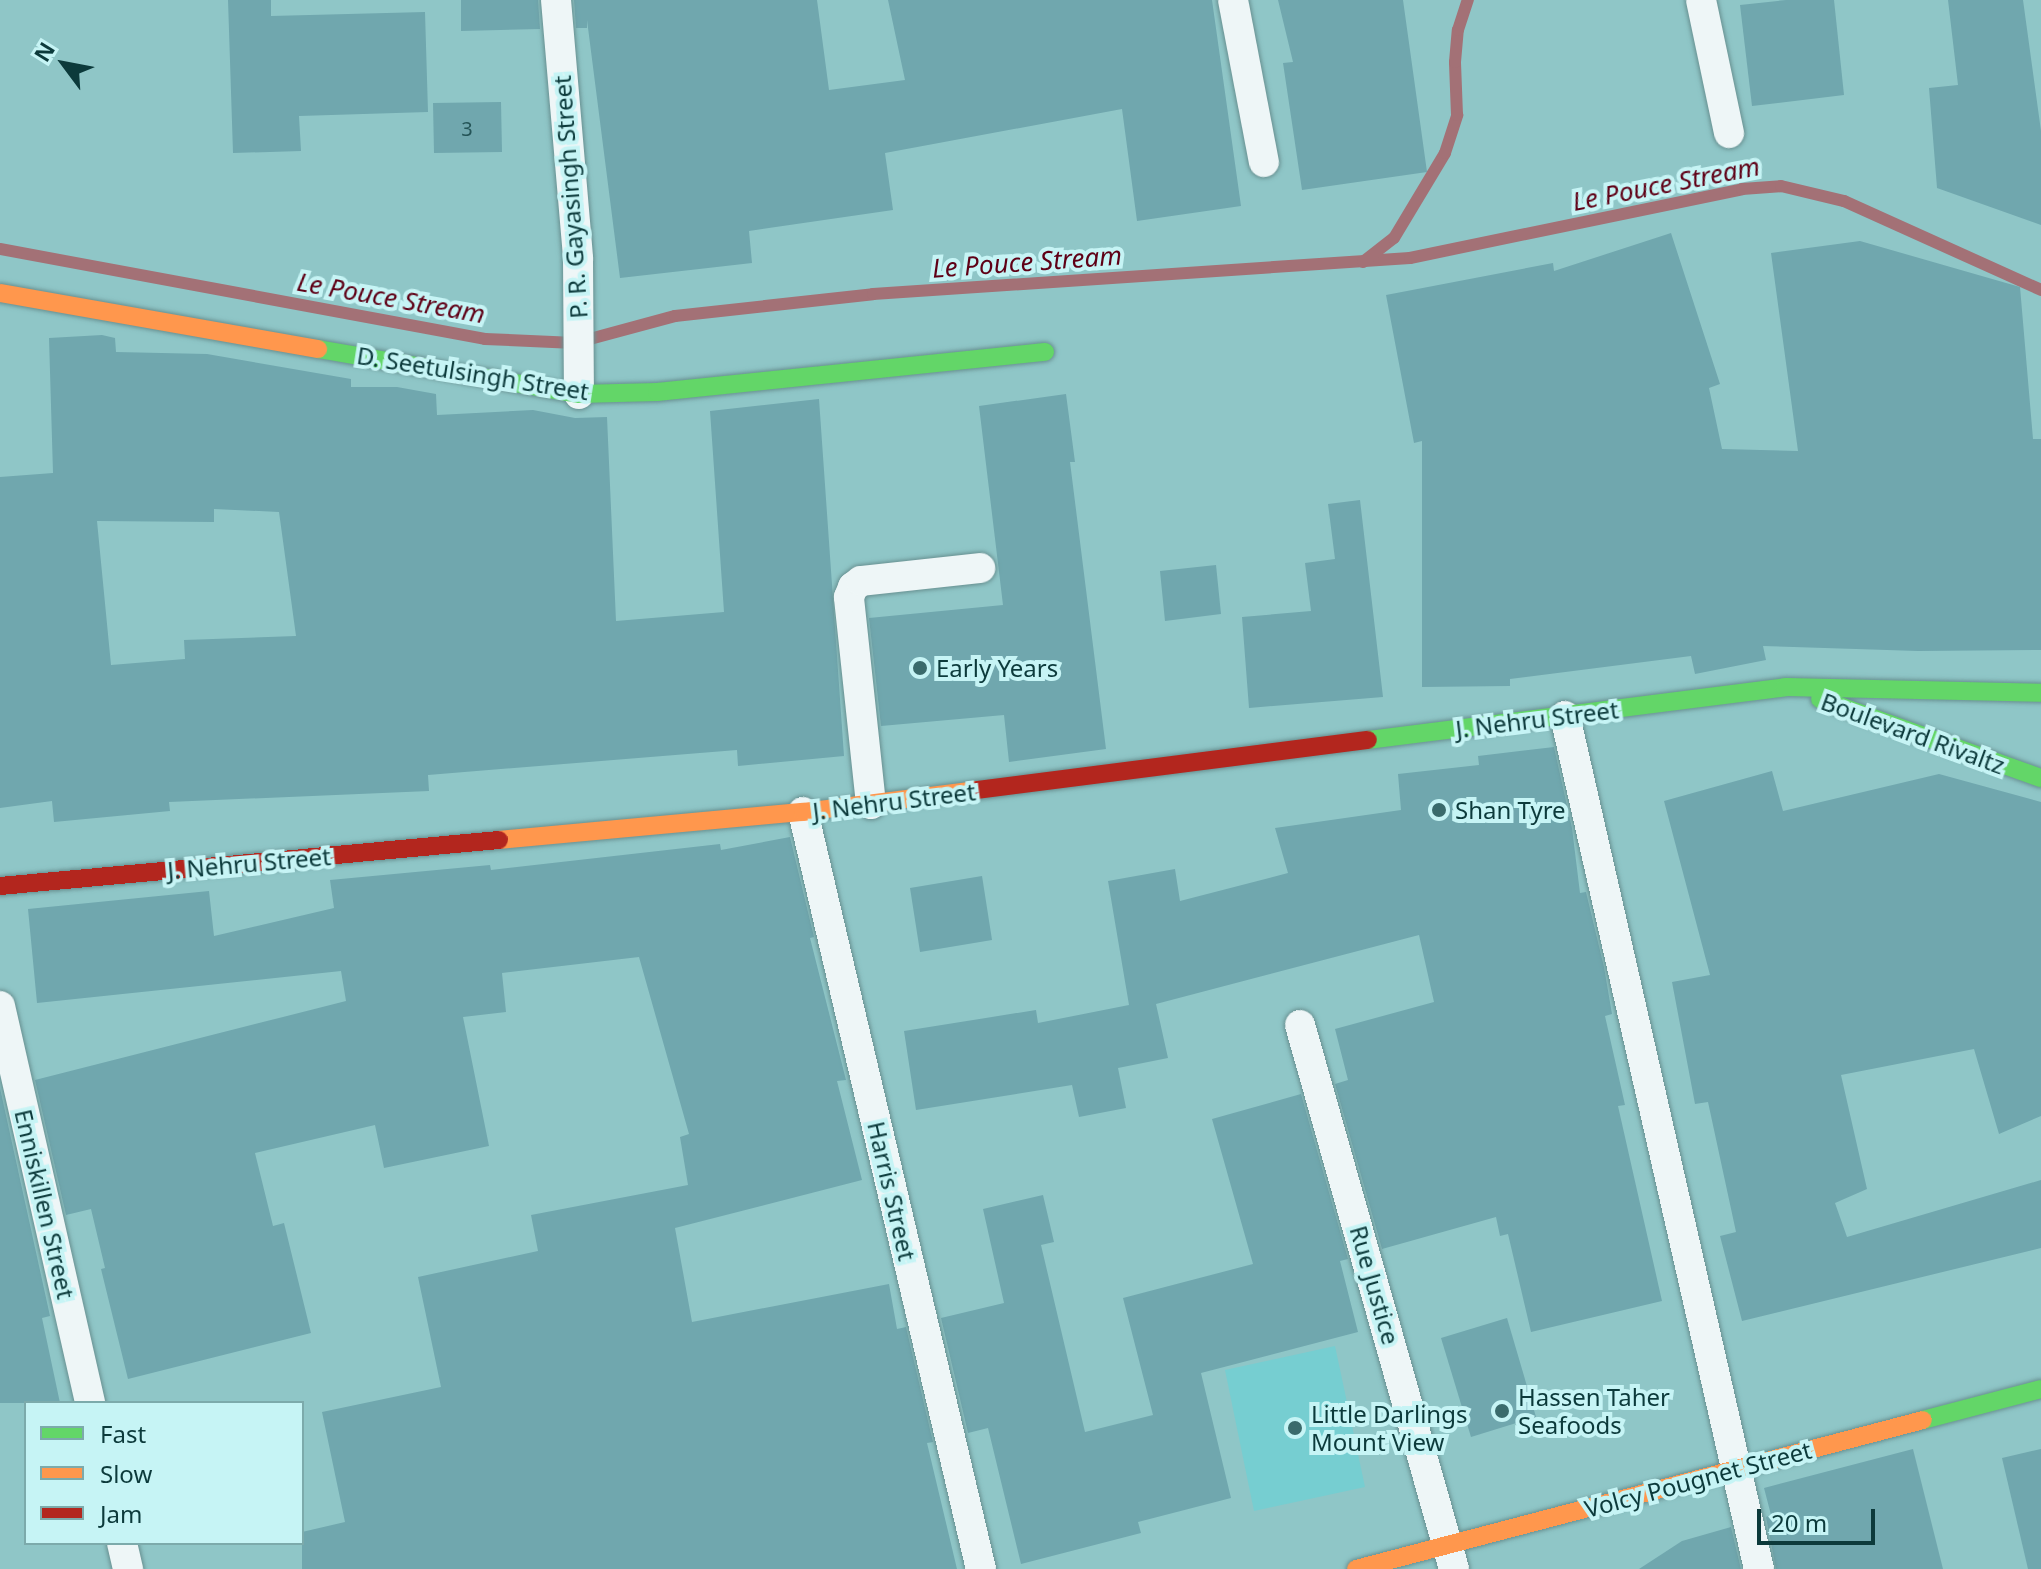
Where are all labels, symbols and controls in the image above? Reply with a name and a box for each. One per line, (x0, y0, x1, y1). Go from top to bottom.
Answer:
north arrow (24, 24, 104, 104)
text: N (26, 36, 61, 67)
street label: P. R. Gayasingh Street (547, 74, 593, 320)
house number: 3 (461, 116, 473, 140)
water label: Le Pouce Stream (1570, 151, 1762, 217)
water label: Le Pouce Stream (931, 240, 1123, 284)
water label: Le Pouce Stream (295, 266, 487, 330)
street label: D. Seetulsingh Street (355, 340, 591, 406)
place label: Early Years (936, 654, 1058, 682)
marker: Early Years (911, 659, 929, 677)
street label: Boulevard Rivaltz (1817, 686, 2009, 780)
street label: J. Nehru Street (1454, 695, 1620, 743)
street label: J. Nehru Street (811, 777, 977, 825)
place label: Shan Tyre (1455, 796, 1566, 824)
marker: Shan Tyre (1430, 801, 1448, 819)
street label: J. Nehru Street (166, 842, 332, 884)
street label: Enniskillen Street (9, 1106, 81, 1302)
street label: Harris Street (862, 1119, 922, 1263)
street label: Rue Justice (1344, 1222, 1406, 1348)
place label: Hassen Taher Seafoods (1518, 1383, 1670, 1439)
place label: Little Darlings Mount View (1311, 1400, 1467, 1456)
legend (24, 1401, 304, 1545)
marker: Hassen Taher Seafoods (1493, 1402, 1511, 1420)
text: Fast (100, 1417, 146, 1450)
marker: Little Darlings Mount View (1286, 1419, 1304, 1437)
street label: Volcy Pougnet Street (1581, 1435, 1815, 1523)
text: Slow (100, 1457, 152, 1490)
scale bar (1761, 1493, 1879, 1543)
text: Jam (100, 1497, 142, 1530)
text: 20 m (1771, 1506, 1827, 1539)

